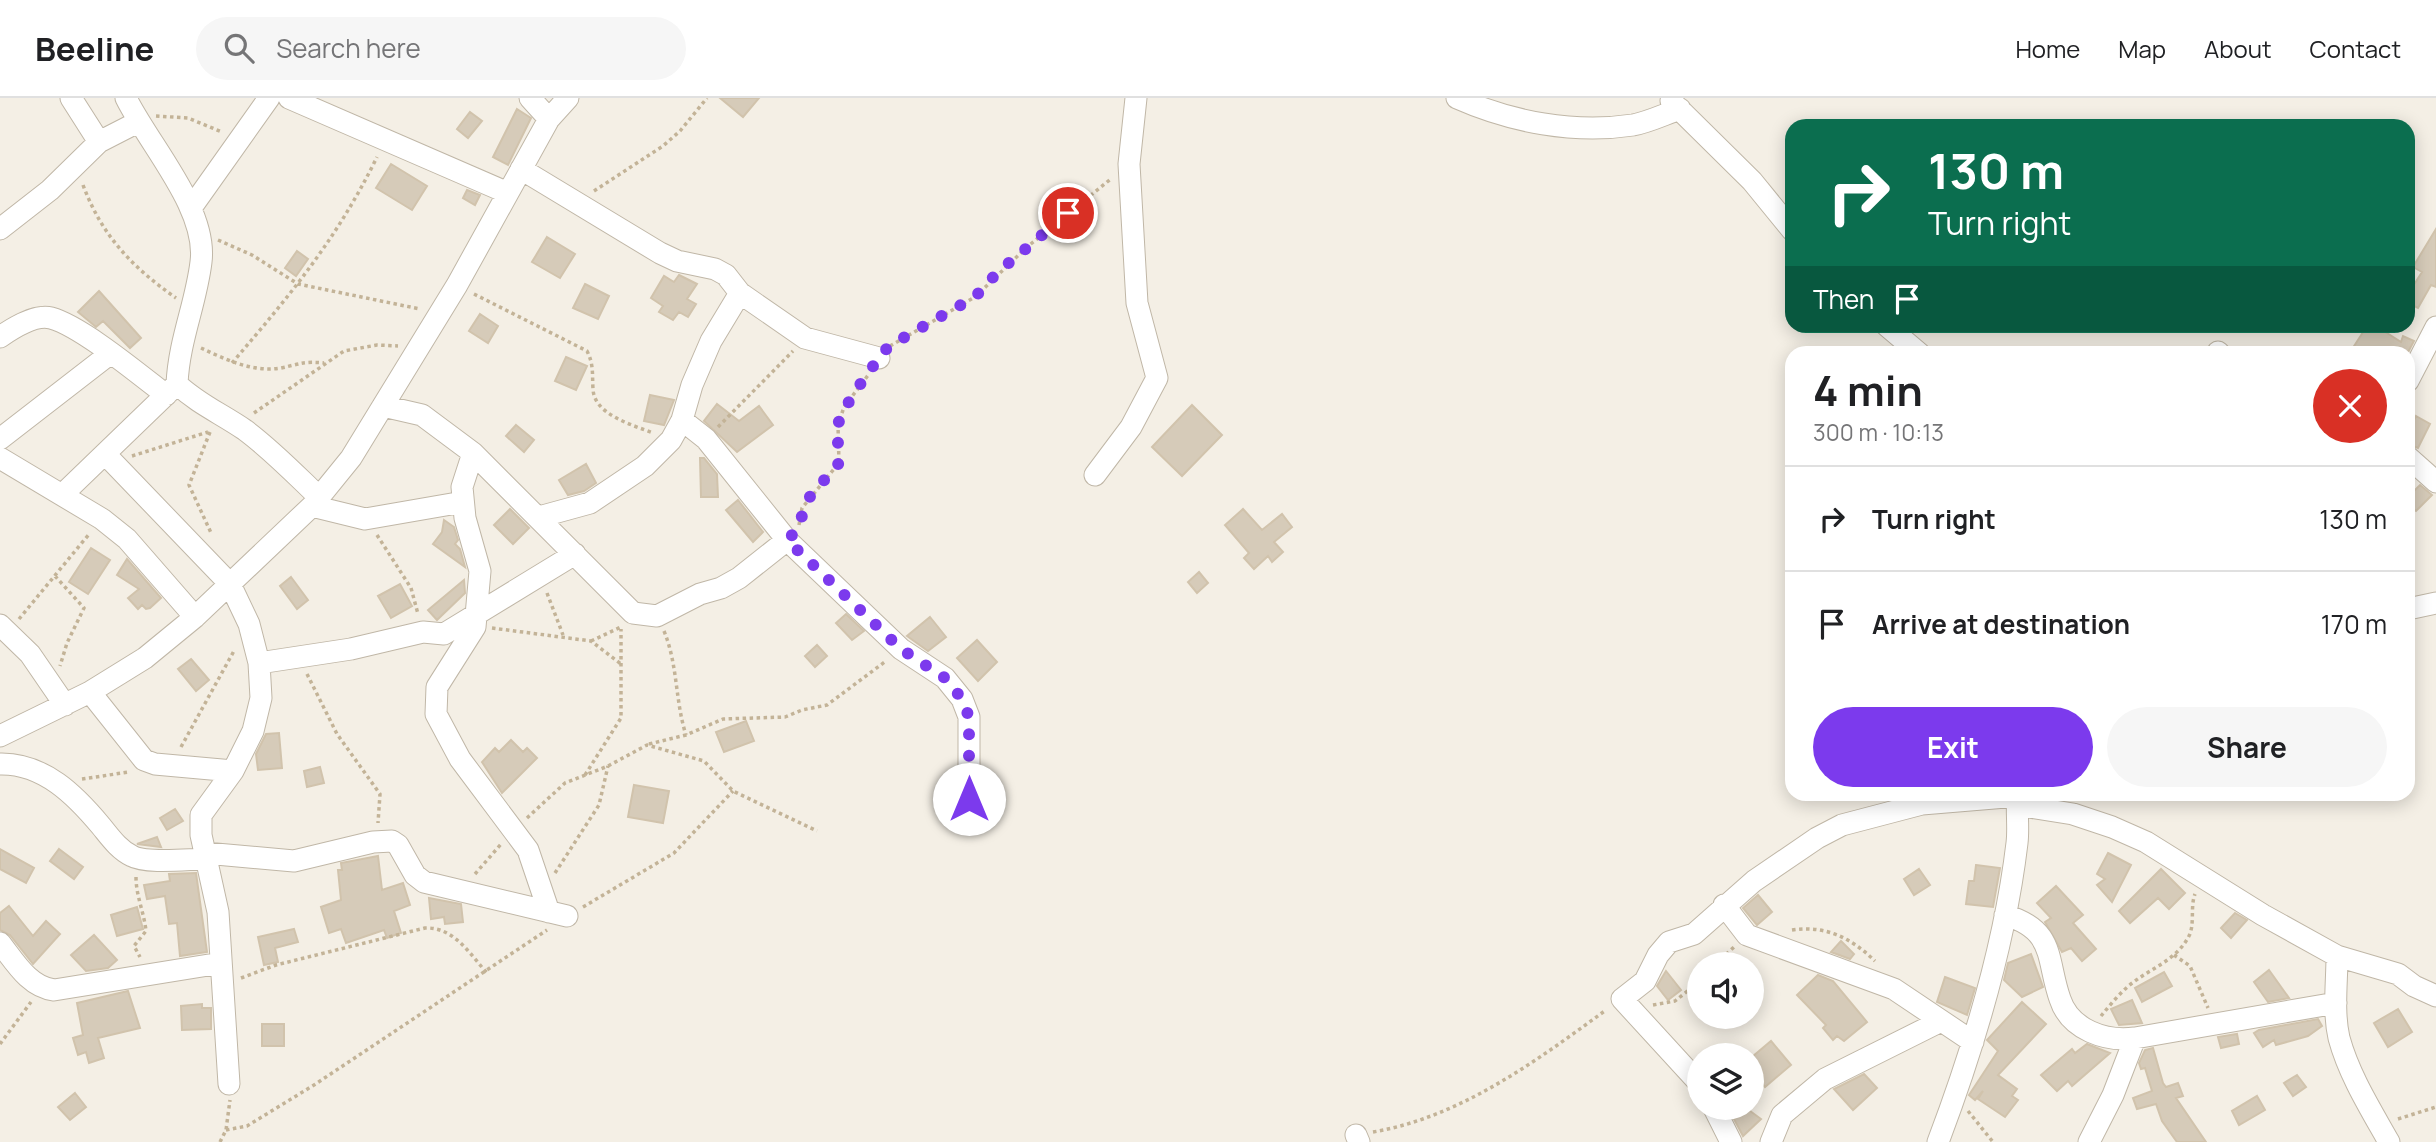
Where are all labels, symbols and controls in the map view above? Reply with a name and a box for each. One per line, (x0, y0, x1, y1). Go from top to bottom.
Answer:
search box (196, 17, 686, 80)
text: Beeline (35, 26, 154, 71)
icon: search (220, 29, 258, 67)
text: Search here (276, 30, 421, 66)
text: Home (2015, 32, 2080, 65)
text: Map (2118, 32, 2166, 65)
text: About (2204, 32, 2272, 65)
text: Contact (2310, 32, 2401, 65)
text: 130 m (1928, 137, 2064, 204)
icon: right (1813, 147, 1904, 238)
pin (1038, 183, 1098, 243)
icon: arrive (1049, 194, 1087, 232)
text: Turn right (1928, 201, 2071, 245)
icon: arrive (1888, 280, 1926, 318)
text: Then (1813, 281, 1874, 317)
text: 4 min (1813, 361, 1923, 419)
button: close (2313, 369, 2387, 443)
text: 300 m · 10:13 (1813, 416, 1944, 448)
icon: right (1813, 500, 1851, 538)
text: Turn right (1872, 501, 1996, 537)
text: 130 m (2319, 501, 2387, 537)
icon: arrive (1813, 605, 1851, 643)
text: Arrive at destination (1872, 606, 2130, 642)
text: 170 m (2321, 606, 2387, 642)
button: Exit (1813, 707, 2093, 787)
button: Share (2107, 707, 2387, 787)
position arrow (932, 762, 1006, 836)
map controls (1687, 952, 1764, 1120)
button: sound (1687, 952, 1764, 1029)
button: layers (1687, 1043, 1764, 1120)

